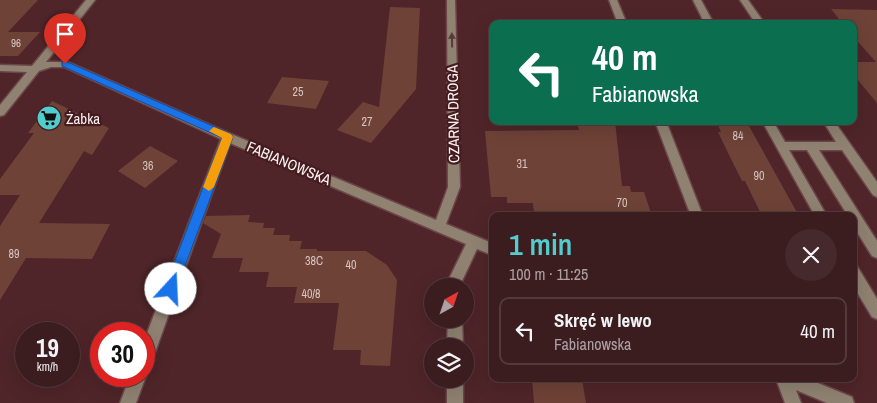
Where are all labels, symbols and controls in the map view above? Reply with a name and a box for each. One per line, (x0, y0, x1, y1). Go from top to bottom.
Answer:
pin (44, 13, 86, 64)
icon: arrive (51, 20, 79, 48)
one-way arrow (448, 32, 456, 48)
text: 40 m (592, 34, 657, 81)
house number: 96 (11, 36, 21, 50)
icon: left (509, 40, 574, 105)
street label: CZARNA DROGA (442, 64, 464, 163)
text: Fabianowska (592, 79, 698, 109)
house number: 25 (293, 84, 304, 100)
supermarket icon: Żabka (36, 105, 62, 131)
place label: Żabka (66, 108, 100, 129)
house number: 27 (362, 114, 373, 130)
house number: 84 (733, 128, 744, 144)
street label: FABIANOWSKA (244, 136, 335, 190)
house number: 31 (517, 156, 528, 172)
house number: 36 (143, 158, 153, 174)
house number: 90 (754, 168, 764, 184)
house number: 70 (617, 195, 627, 211)
text: 1 min (509, 224, 572, 264)
button: close (785, 229, 837, 281)
house number: 89 (9, 246, 19, 262)
house number: 38C (305, 253, 323, 269)
house number: 40 (346, 257, 356, 273)
position arrow (144, 262, 196, 314)
text: 100 m · 11:25 (509, 263, 588, 285)
north arrow (424, 278, 474, 328)
map controls (424, 278, 474, 388)
house number: 40/8 (301, 286, 321, 302)
text: Skręć w lewo (554, 307, 652, 333)
icon: left (511, 317, 539, 345)
text: 40 m (800, 318, 835, 344)
speed limit sign: 30 (90, 322, 155, 387)
text: 19 (36, 331, 59, 365)
text: Fabianowska (554, 333, 631, 355)
button: layers (424, 338, 474, 388)
text: km/h (37, 359, 58, 375)

